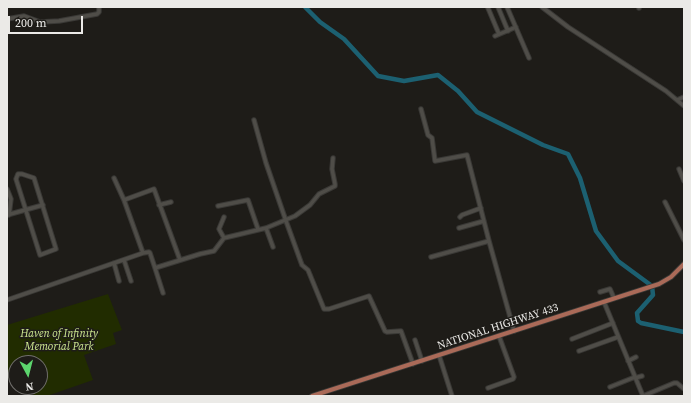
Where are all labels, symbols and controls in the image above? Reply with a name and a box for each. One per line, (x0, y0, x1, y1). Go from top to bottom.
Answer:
scale bar (10, 8, 85, 34)
text: 200 m (15, 15, 47, 31)
street label: NATIONAL HIGHWAY 433 (436, 301, 560, 353)
park label: Haven of Infinity Memorial Park (20, 327, 98, 353)
north arrow (8, 355, 48, 395)
text: N (25, 378, 34, 394)

